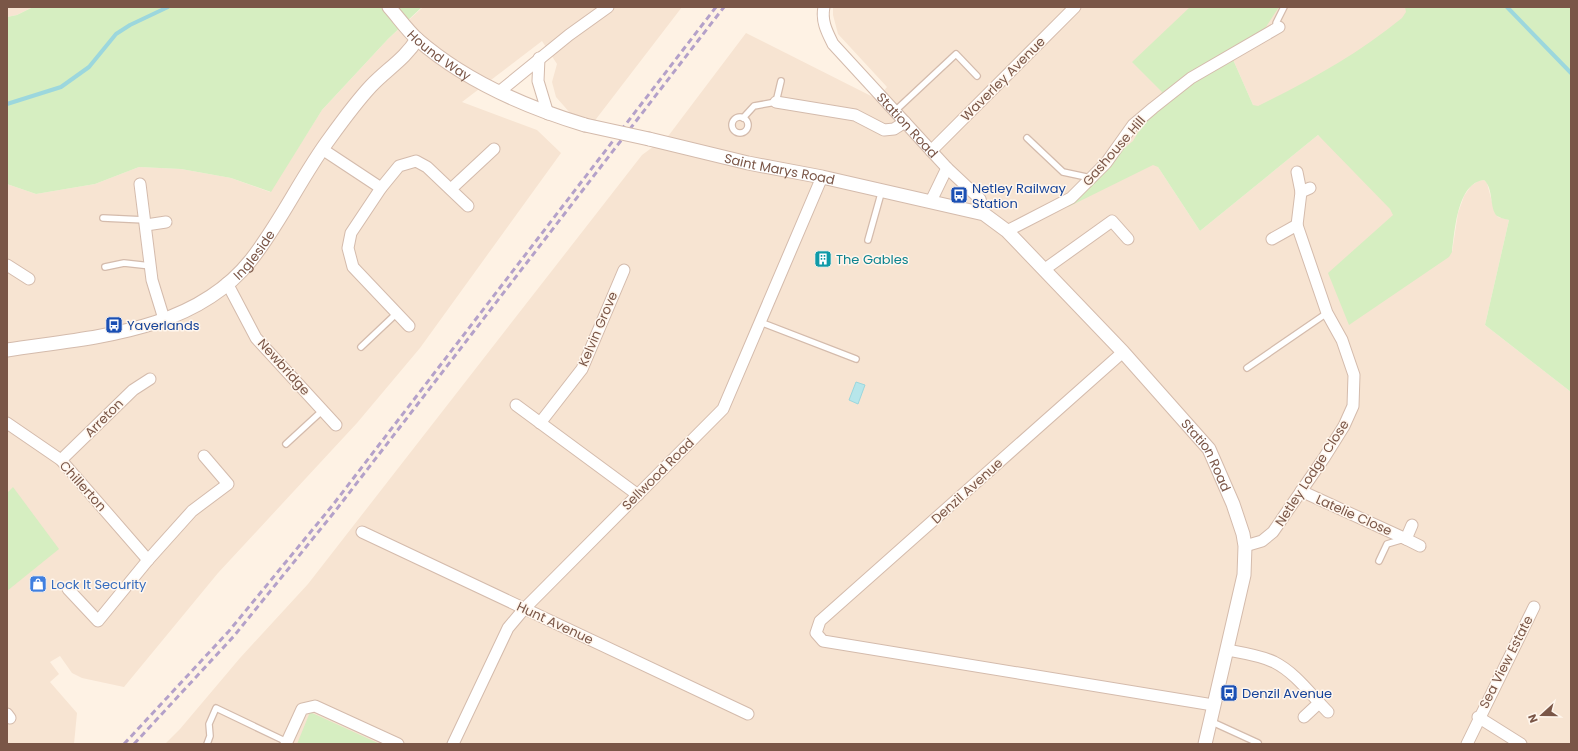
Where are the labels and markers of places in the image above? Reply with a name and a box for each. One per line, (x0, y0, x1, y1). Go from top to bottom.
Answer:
place label: Netley Railway Station (972, 179, 1067, 213)
bus stop icon: Netley Railway Station (949, 185, 969, 205)
building icon: The Gables (813, 249, 833, 269)
place label: The Gables (836, 250, 909, 269)
bus stop icon: Yaverlands (104, 315, 124, 335)
place label: Yaverlands (127, 316, 200, 335)
shop icon: Lock It Security (28, 574, 48, 594)
place label: Lock It Security (51, 575, 147, 594)
bus stop icon: Denzil Avenue (1219, 683, 1239, 703)
place label: Denzil Avenue (1242, 684, 1332, 703)

